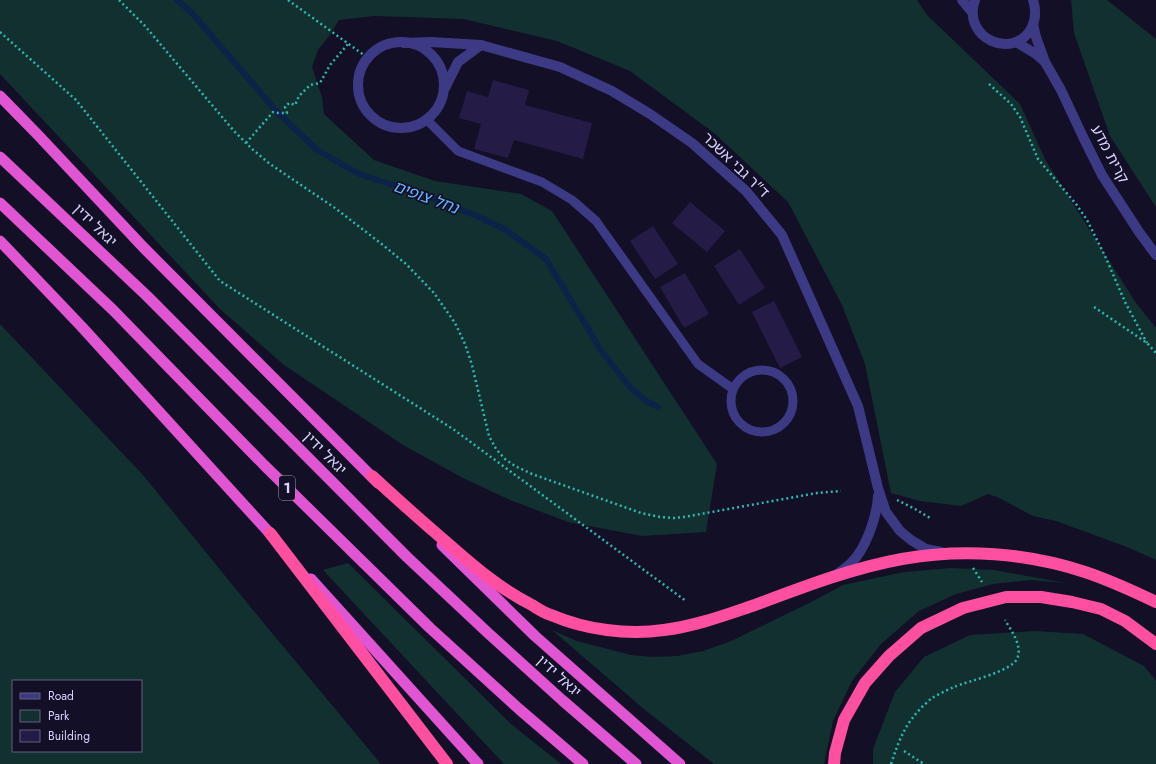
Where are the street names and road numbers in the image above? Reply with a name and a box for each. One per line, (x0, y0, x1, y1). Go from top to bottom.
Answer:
street label: קרית מדע (1085, 121, 1135, 187)
street label: ד"ר גבי אשכר (697, 127, 775, 203)
street label: יגאל ידין (68, 198, 122, 252)
street label: יגאל ידין (298, 426, 352, 480)
road number: 1 (279, 476, 295, 500)
street label: יגאל ידין (532, 650, 586, 702)

